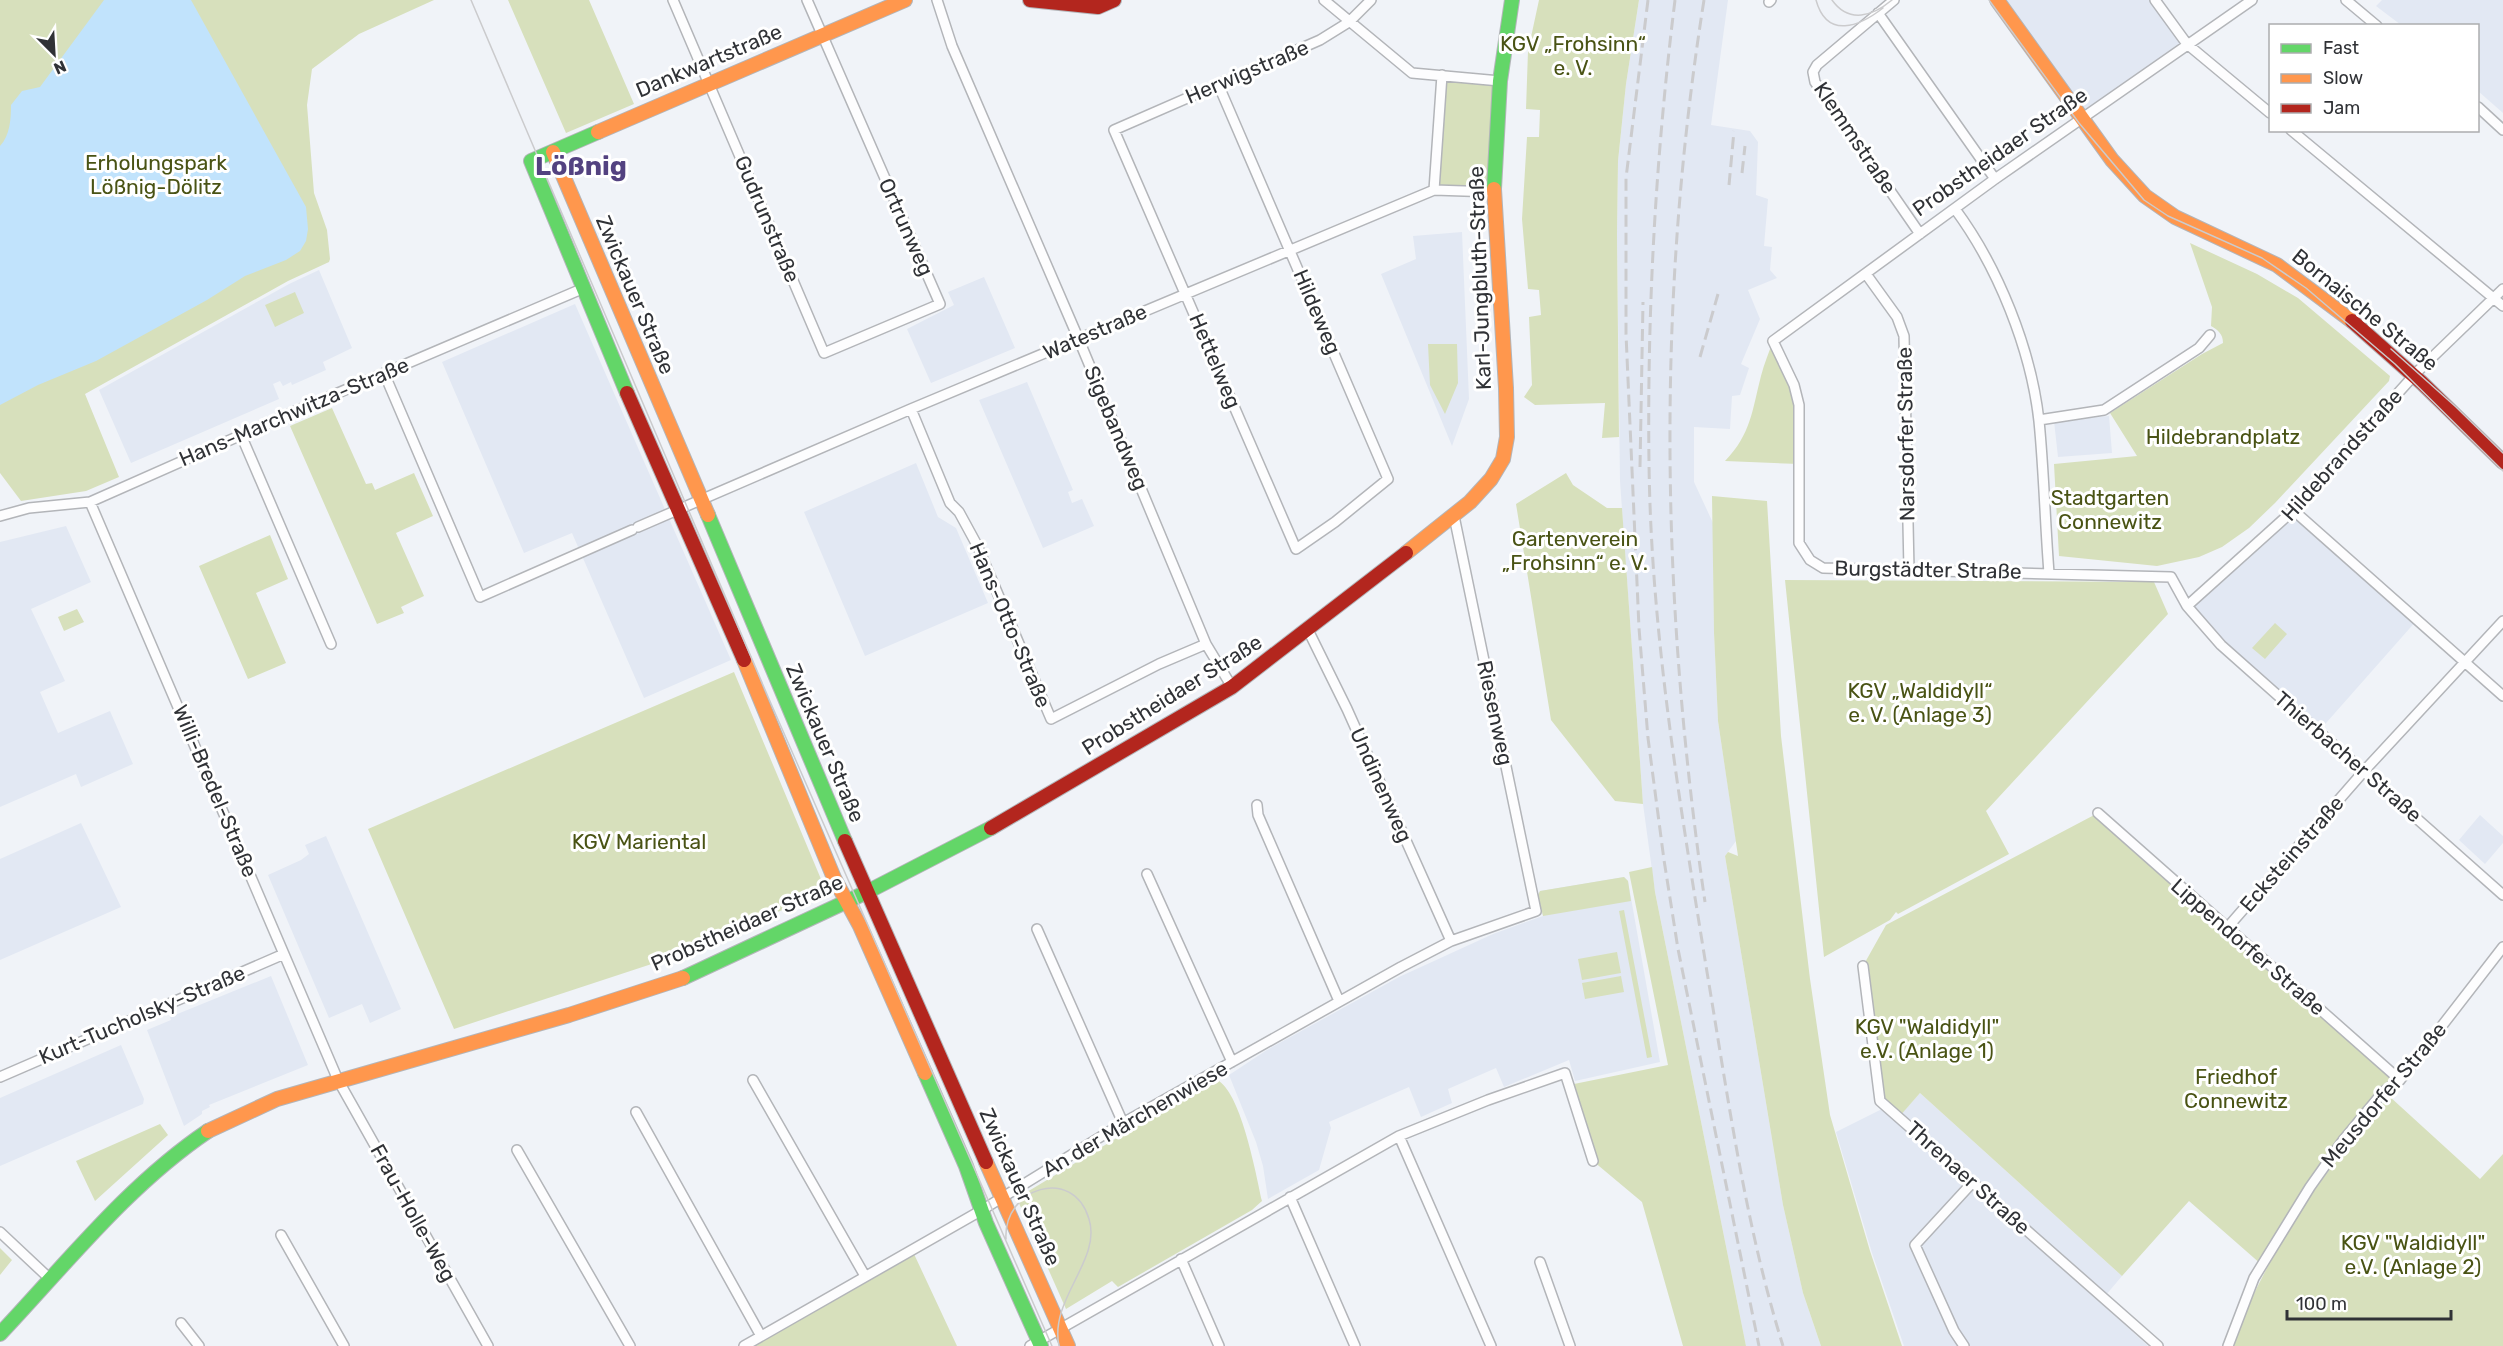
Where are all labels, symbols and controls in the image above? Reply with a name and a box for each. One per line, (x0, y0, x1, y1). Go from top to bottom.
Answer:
street label: Dankwartstraße (632, 18, 786, 103)
north arrow (24, 24, 84, 84)
legend (2269, 24, 2479, 132)
park label: KGV „Frohsinn“ e. V. (1500, 31, 1646, 80)
street label: Herwigstraße (1181, 34, 1312, 109)
text: Fast (2323, 37, 2359, 59)
text: N (51, 56, 69, 78)
text: Slow (2323, 67, 2363, 89)
street label: Klemmstraße (1809, 77, 1902, 198)
street label: Probstheidaer Straße (1907, 82, 2092, 221)
text: Jam (2323, 97, 2360, 119)
park label: Erholungspark Lößnig-Dölitz (85, 150, 227, 199)
district label: Lößnig (535, 150, 627, 182)
street label: Gudrunstraße (730, 152, 805, 286)
street label: Karl-Jungbluth-Straße (1463, 166, 1496, 390)
street label: Ortrunweg (874, 174, 939, 280)
street label: Zwickauer Straße (591, 212, 680, 378)
street label: Bornaische Straße (2287, 243, 2443, 376)
street label: Hildeweg (1288, 265, 1347, 358)
street label: Watestraße (1039, 298, 1150, 365)
street label: Hettelweg (1184, 310, 1247, 412)
street label: Narsdorfer Straße (1891, 347, 1920, 521)
street label: Hans-Marchwitza-Straße (175, 352, 412, 471)
street label: Sigebandweg (1079, 362, 1154, 494)
street label: Hildebrandstraße (2276, 384, 2407, 526)
park label: Hildebrandplatz (2146, 424, 2300, 449)
park label: Stadtgarten Connewitz (2051, 485, 2169, 534)
park label: Gartenverein „Frohsinn“ e. V. (1502, 526, 1648, 575)
street label: Hans-Otto-Straße (964, 538, 1057, 711)
street label: Burgstädter Straße (1834, 555, 2022, 584)
street label: Probstheidaer Straße (1077, 629, 1266, 760)
street label: Riesenweg (1472, 658, 1519, 768)
street label: Zwickauer Straße (781, 660, 870, 826)
park label: KGV „Waldidyll“ e. V. (Anlage 3) (1847, 678, 1993, 727)
street label: Thierbacher Straße (2270, 686, 2427, 827)
street label: Willi-Bredel-Straße (168, 701, 263, 881)
street label: Undinenweg (1345, 724, 1418, 846)
street label: Ecksteinstraße (2234, 790, 2349, 917)
park label: KGV Mariental (572, 829, 706, 854)
street label: Probstheidaer Straße (647, 869, 847, 976)
street label: Lippendorfer Straße (2166, 873, 2331, 1020)
street label: Kurt-Tucholsky-Straße (35, 960, 249, 1069)
park label: KGV "Waldidyll" e.V. (Anlage 1) (1855, 1014, 1999, 1063)
street label: Meusdorfer Straße (2316, 1017, 2452, 1172)
street label: An der Märchenwiese (1038, 1055, 1232, 1182)
park label: Friedhof Connewitz (2184, 1064, 2288, 1113)
street label: Zwickauer Straße (975, 1104, 1066, 1269)
street label: Threnaer Straße (1901, 1116, 2035, 1240)
street label: Frau-Holle-Weg (365, 1140, 462, 1286)
park label: KGV "Waldidyll" e.V. (Anlage 2) (2341, 1230, 2485, 1279)
scale bar (2287, 1283, 2450, 1321)
text: 100 m (2296, 1293, 2347, 1315)

